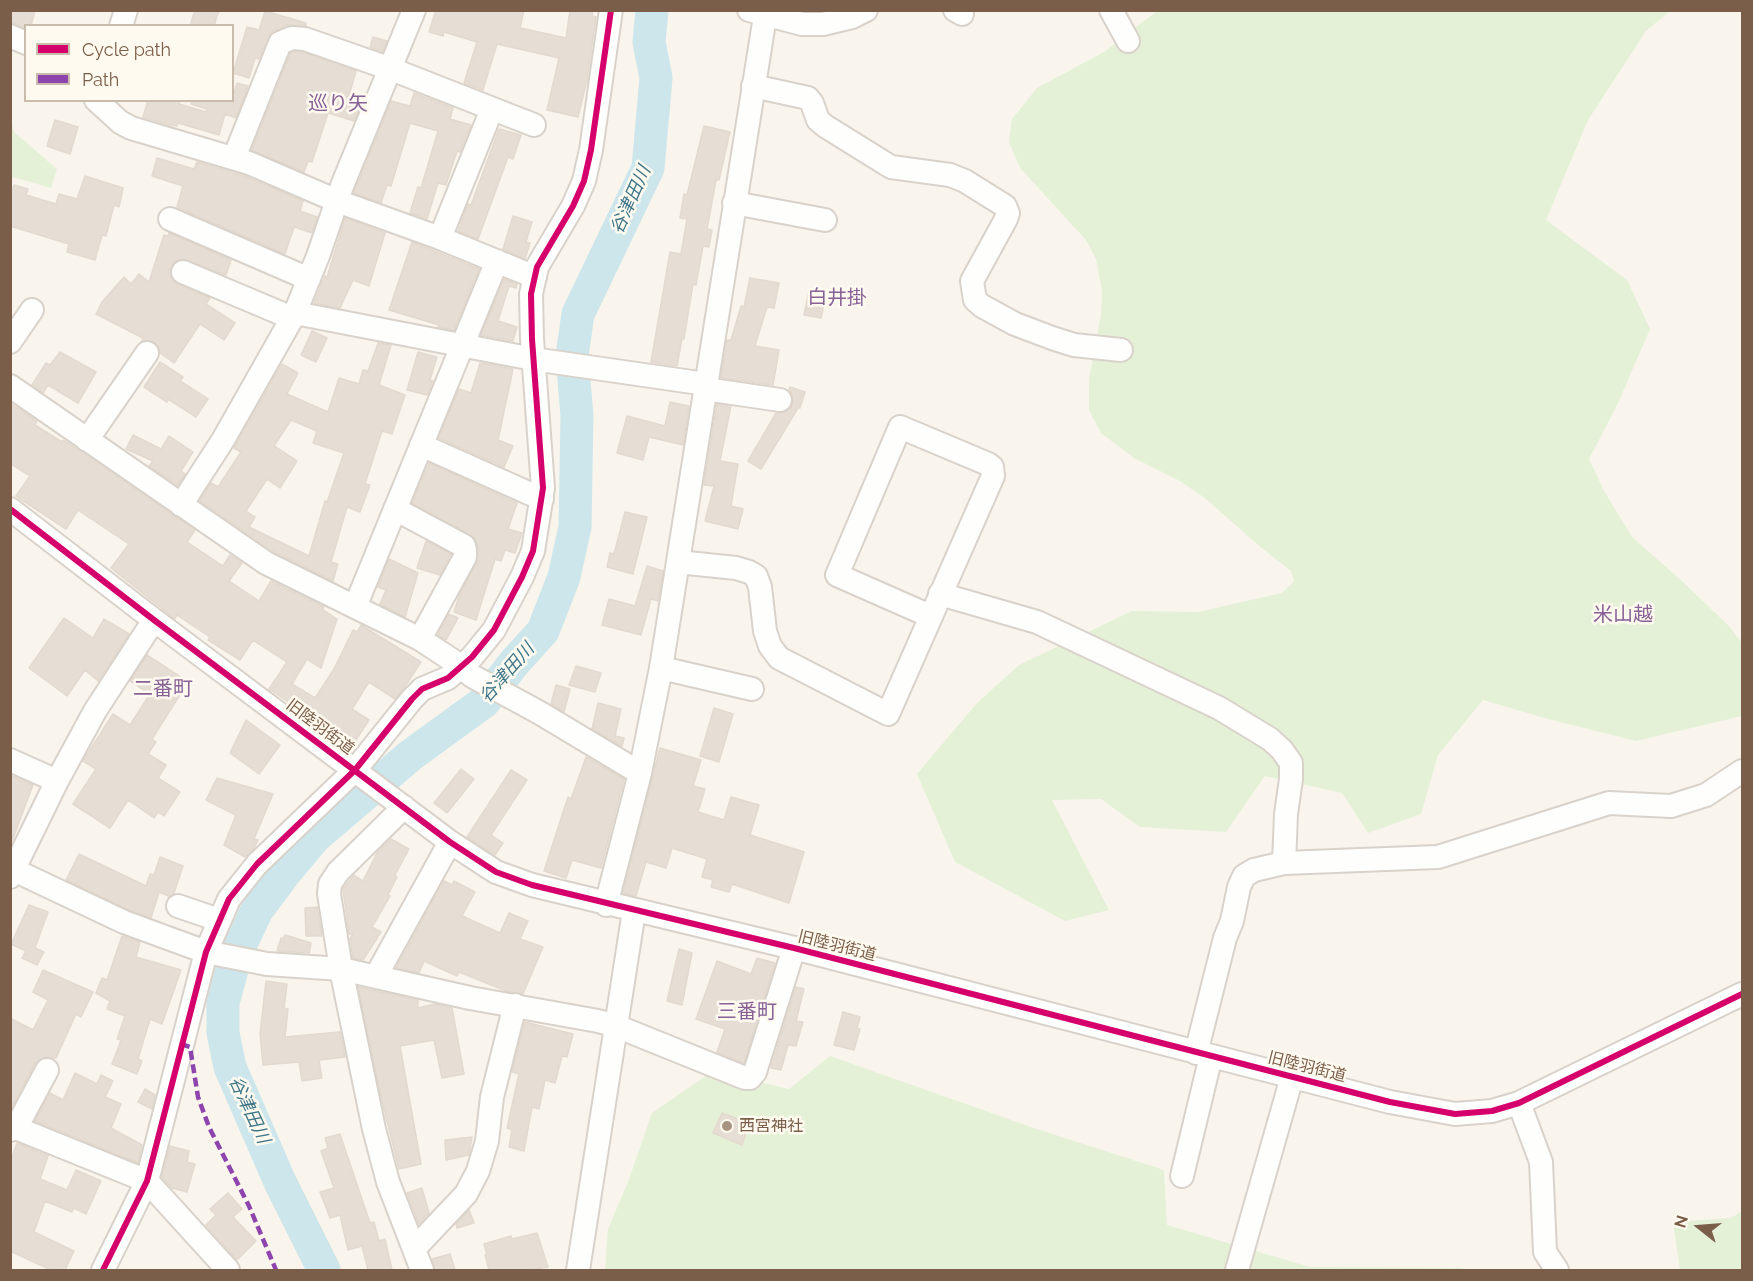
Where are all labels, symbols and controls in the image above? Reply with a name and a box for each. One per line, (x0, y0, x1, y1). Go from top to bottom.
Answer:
legend (24, 24, 234, 102)
text: Cycle path (82, 39, 171, 60)
text: Path (82, 69, 119, 90)
district label: 巡り矢 (308, 92, 368, 116)
water label: 谷津田川 (606, 163, 656, 237)
district label: 白井掛 (807, 286, 867, 310)
district label: 米山越 (1593, 603, 1653, 627)
water label: 谷津田川 (475, 639, 539, 707)
district label: 二番町 (133, 677, 193, 701)
street label: 旧陸羽街道 (282, 695, 358, 759)
street label: 旧陸羽街道 (796, 927, 878, 965)
district label: 三番町 (717, 1000, 777, 1024)
street label: 旧陸羽街道 (1266, 1048, 1348, 1086)
water label: 谷津田川 (224, 1073, 274, 1147)
place label: 西宮神社 (739, 1116, 803, 1136)
marker: 西宮神社 (720, 1119, 734, 1133)
north arrow (1669, 1197, 1729, 1257)
text: N (1670, 1213, 1692, 1230)

